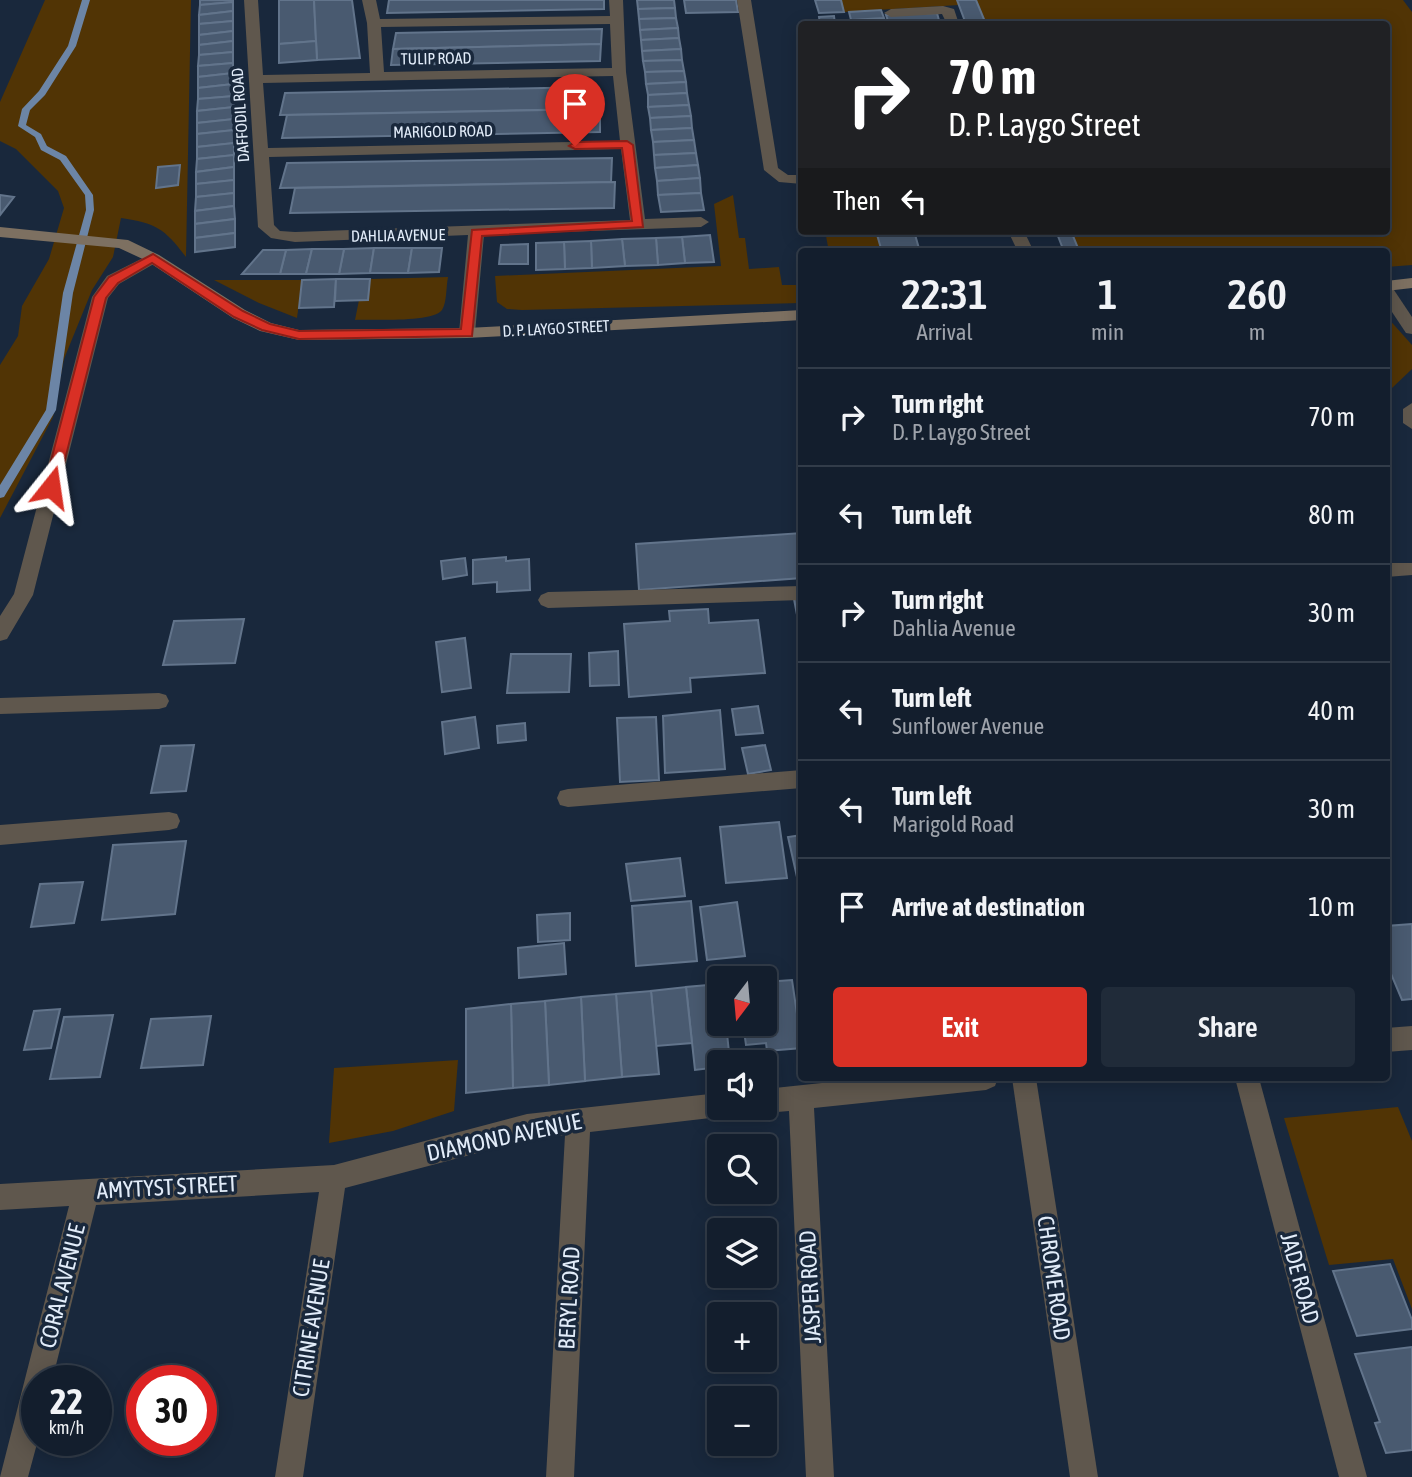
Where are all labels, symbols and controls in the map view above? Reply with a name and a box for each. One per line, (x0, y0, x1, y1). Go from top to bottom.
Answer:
street label: TULIP ROAD (400, 48, 472, 68)
text: 70 m (948, 48, 1036, 104)
icon: right (833, 49, 924, 140)
street label: DAFFODIL ROAD (228, 67, 252, 163)
pin (545, 74, 605, 146)
icon: arrive (556, 85, 594, 123)
text: D. P. Laygo Street (948, 106, 1141, 143)
street label: MARIGOLD ROAD (393, 121, 493, 141)
icon: left (895, 182, 933, 220)
text: Then (833, 186, 881, 216)
street label: DAHLIA AVENUE (351, 225, 445, 245)
text: 22:31 (901, 270, 988, 318)
text: 1 (1098, 270, 1117, 318)
text: 260 (1227, 270, 1287, 318)
street label: D. P. LAYGO STREET (502, 316, 610, 340)
text: Arrival (916, 319, 973, 345)
text: min (1091, 319, 1124, 345)
text: m (1249, 319, 1265, 345)
text: Turn right (892, 389, 983, 419)
icon: right (833, 398, 871, 436)
text: 70 m (1308, 402, 1355, 432)
text: D. P. Laygo Street (892, 419, 1031, 445)
position arrow (14, 450, 88, 524)
icon: left (833, 496, 871, 534)
text: Turn left (892, 500, 972, 530)
text: 80 m (1308, 500, 1355, 530)
text: Turn right (892, 585, 983, 615)
icon: right (833, 594, 871, 632)
text: 30 m (1308, 598, 1355, 628)
text: Dahlia Avenue (892, 615, 1016, 641)
text: Turn left (892, 683, 972, 713)
icon: left (833, 692, 871, 730)
text: 40 m (1308, 696, 1355, 726)
text: Sunflower Avenue (892, 713, 1044, 739)
text: Turn left (892, 781, 972, 811)
icon: left (833, 790, 871, 828)
text: 30 m (1308, 794, 1355, 824)
text: Marigold Road (892, 811, 1014, 837)
icon: arrive (833, 888, 871, 926)
text: Arrive at destination (892, 892, 1085, 922)
text: 10 m (1308, 892, 1355, 922)
north arrow (707, 966, 777, 1036)
map controls (707, 966, 777, 1456)
button: Exit (833, 987, 1087, 1067)
button: Share (1101, 987, 1355, 1067)
button: sound (707, 1050, 777, 1120)
street label: DIAMOND AVENUE (424, 1108, 584, 1166)
button: search (707, 1134, 777, 1204)
street label: AMYTYST STREET (96, 1170, 238, 1204)
street label: CHROME ROAD (1032, 1214, 1076, 1342)
button: layers (707, 1218, 777, 1288)
street label: CORAL AVENUE (34, 1221, 90, 1351)
street label: JASPER ROAD (794, 1230, 826, 1344)
street label: JADE ROAD (1275, 1230, 1325, 1326)
street label: BERYL ROAD (553, 1246, 585, 1350)
street label: CITRINE AVENUE (287, 1257, 335, 1399)
button: + (707, 1302, 777, 1372)
speed limit sign: 30 (126, 1365, 217, 1456)
text: 22 (50, 1381, 83, 1421)
button: − (707, 1386, 777, 1456)
text: km/h (49, 1417, 84, 1438)

